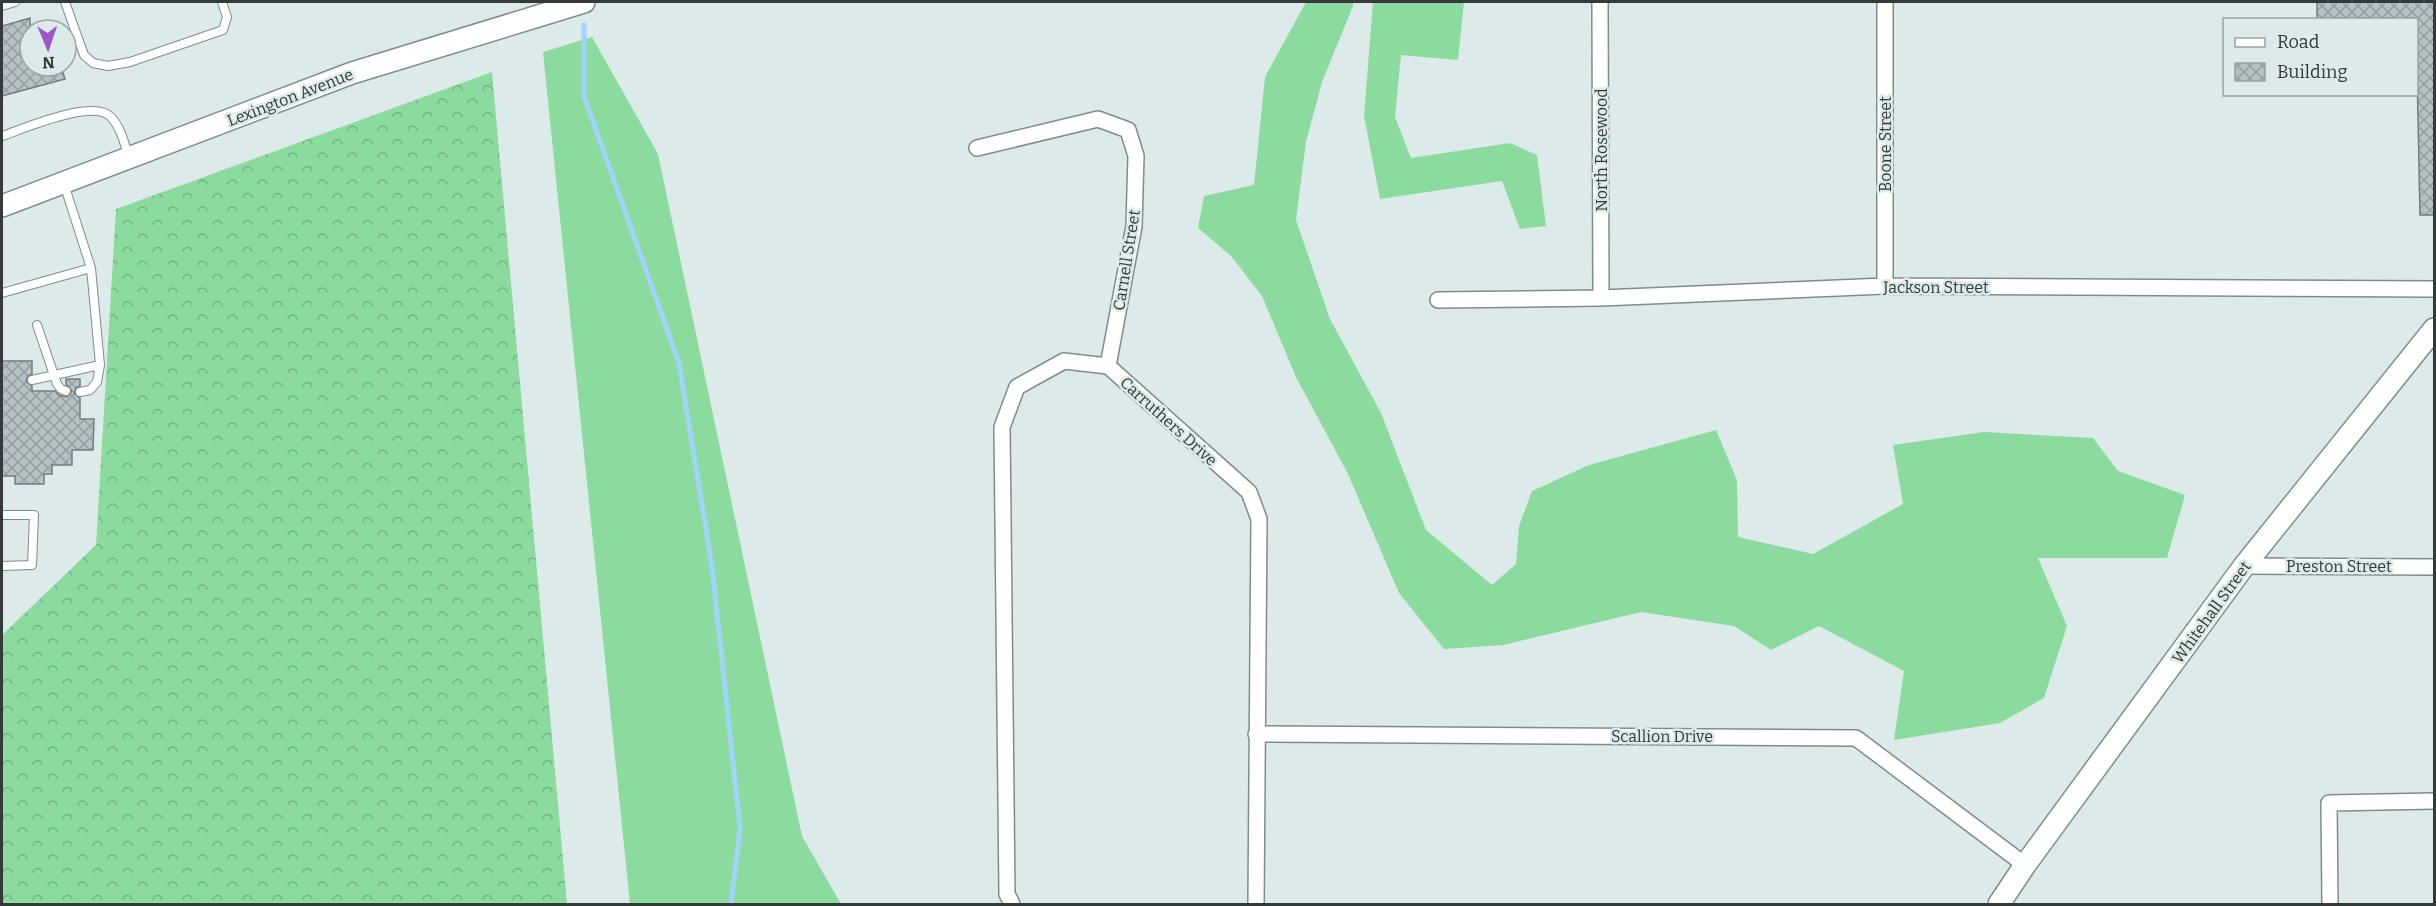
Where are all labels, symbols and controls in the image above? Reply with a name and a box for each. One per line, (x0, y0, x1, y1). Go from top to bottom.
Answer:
north arrow (18, 18, 78, 78)
legend (2223, 18, 2418, 96)
text: Road (2277, 31, 2320, 53)
text: N (42, 53, 55, 72)
text: Building (2277, 61, 2348, 83)
street label: Lexington Avenue (224, 65, 356, 130)
street label: North Rosewood (1592, 88, 1611, 212)
street label: Boone Street (1876, 96, 1895, 192)
street label: Carnell Street (1109, 208, 1144, 312)
street label: Jackson Street (1882, 278, 1989, 297)
street label: Carruthers Drive (1116, 373, 1221, 470)
street label: Whitehall Street (2168, 557, 2255, 667)
street label: Preston Street (2286, 557, 2392, 576)
street label: Scallion Drive (1611, 727, 1713, 746)

